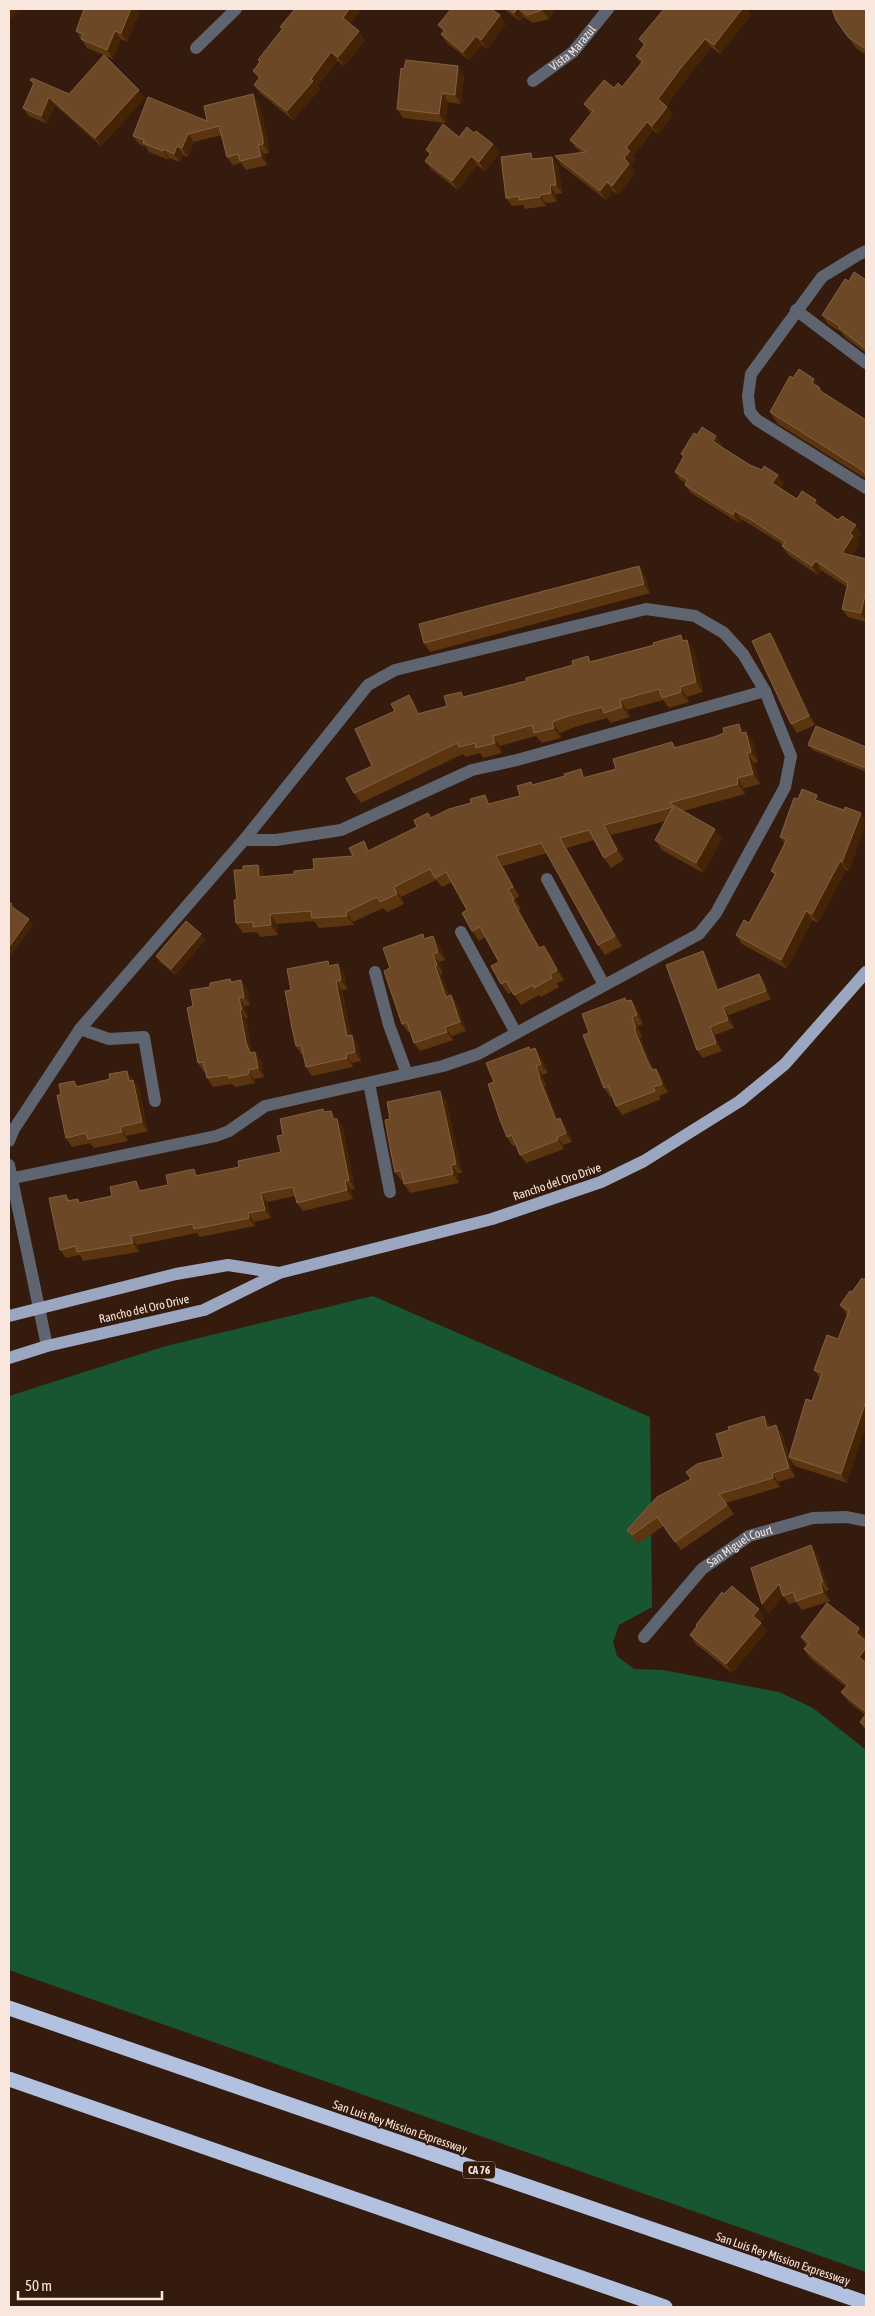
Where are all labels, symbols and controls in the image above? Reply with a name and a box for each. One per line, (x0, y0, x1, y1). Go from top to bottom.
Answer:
street label: Vista Marazul (547, 22, 599, 74)
street label: Rancho del Oro Drive (511, 1160, 603, 1204)
street label: Rancho del Oro Drive (98, 1292, 190, 1326)
street label: San Miguel Court (704, 1523, 775, 1570)
street label: San Luis Rey Mission Expressway (331, 2097, 469, 2157)
road number: CA 76 (463, 2162, 495, 2178)
street label: San Luis Rey Mission Expressway (714, 2229, 852, 2289)
scale bar (18, 2268, 161, 2300)
text: 50 m (25, 2277, 52, 2294)

